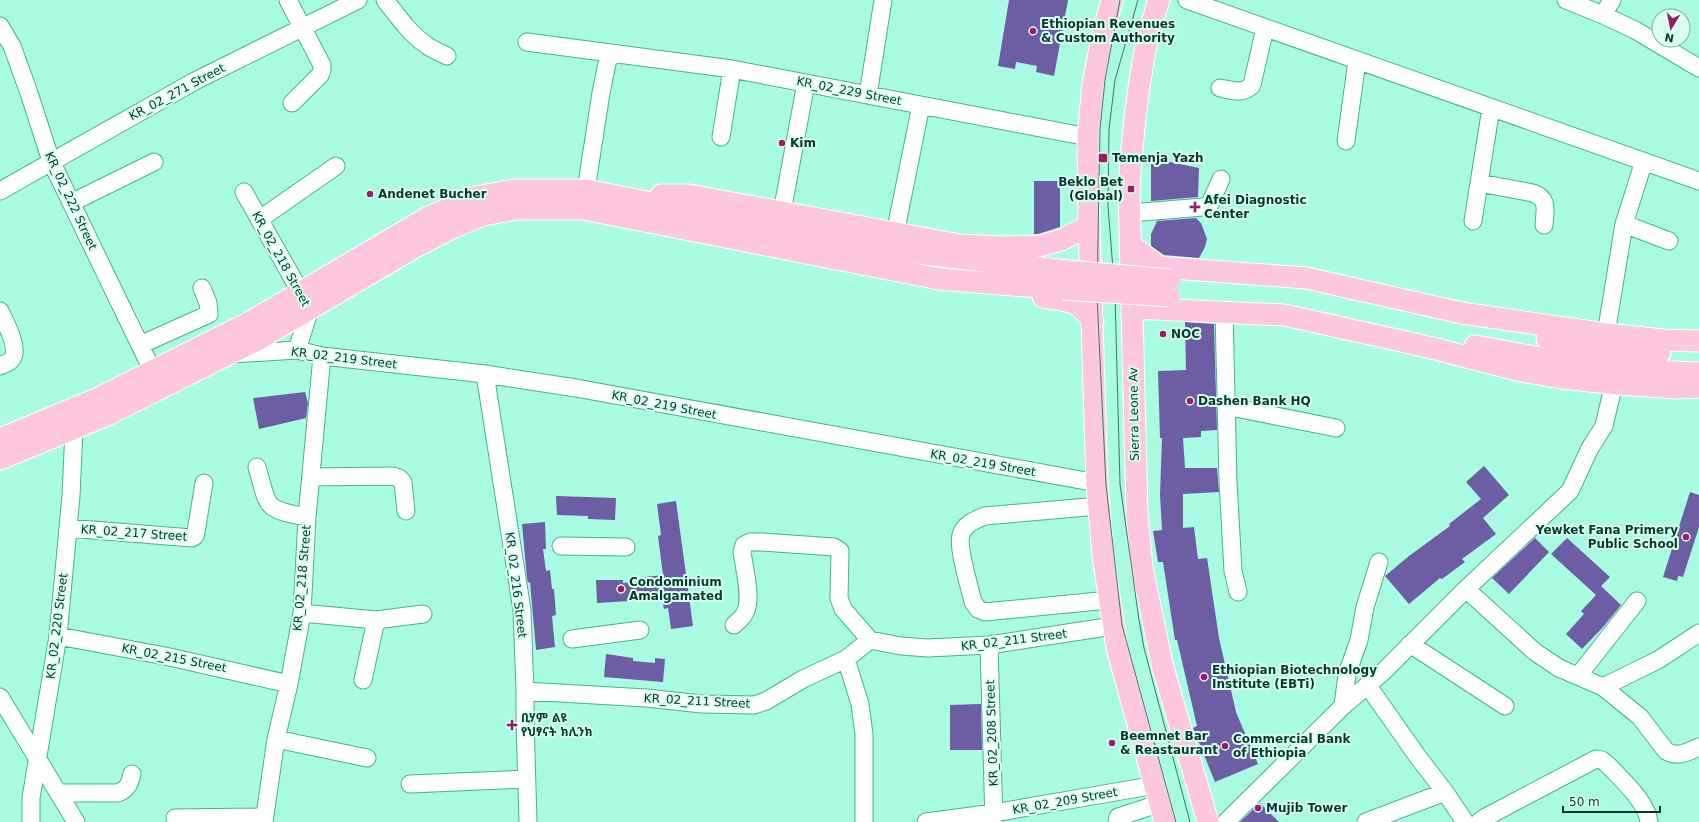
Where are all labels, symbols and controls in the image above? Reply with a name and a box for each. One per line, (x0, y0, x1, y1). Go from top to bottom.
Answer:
north arrow (1651, 8, 1691, 48)
place label: Ethiopian Revenues & Custom Authority (1041, 17, 1175, 45)
marker: Ethiopian Revenues & Custom Authority (1028, 26, 1038, 36)
text: N (1664, 30, 1675, 45)
street label: KR_02_271 Street (127, 61, 228, 123)
street label: KR_02_229 Street (795, 74, 903, 108)
place label: Kim (790, 136, 816, 150)
marker: Kim (777, 138, 787, 148)
street label: KR_02_222 Street (42, 150, 100, 253)
place label: Temenja Yazh (1112, 151, 1204, 165)
marker: Temenja Yazh (1097, 152, 1109, 164)
place label: Beklo Bet (Global) (1058, 175, 1123, 203)
marker: Beklo Bet (Global) (1126, 184, 1136, 194)
place label: Andenet Bucher (378, 187, 487, 201)
marker: Andenet Bucher (365, 189, 375, 199)
place label: Afei Diagnostic Center (1204, 193, 1307, 221)
marker: Afei Diagnostic Center (1189, 201, 1201, 213)
street label: KR_02_218 Street (249, 209, 313, 309)
place label: NOC (1171, 327, 1200, 341)
marker: NOC (1158, 329, 1168, 339)
street label: KR_02_219 Street (290, 345, 398, 371)
street label: Sierra Leone Av (1126, 367, 1142, 461)
street label: KR_02_219 Street (610, 388, 718, 422)
place label: Dashen Bank HQ (1198, 394, 1311, 408)
marker: Dashen Bank HQ (1185, 396, 1195, 406)
street label: KR_02_219 Street (929, 447, 1037, 479)
street label: KR_02_217 Street (80, 522, 188, 544)
place label: Yewket Fana Primery Public School (1535, 523, 1678, 551)
street label: KR_02_218 Street (290, 524, 314, 632)
street label: KR_02_216 Street (503, 531, 529, 639)
marker: Yewket Fana Primery Public School (1681, 532, 1691, 542)
street label: KR_02_220 Street (44, 572, 70, 680)
place label: Condominium Amalgamated (629, 575, 723, 603)
marker: Condominium Amalgamated (616, 584, 626, 594)
street label: KR_02_211 Street (960, 627, 1068, 653)
street label: KR_02_215 Street (120, 641, 228, 675)
place label: Ethiopian Biotechnology Institute (EBTi) (1212, 663, 1377, 691)
marker: Ethiopian Biotechnology Institute (EBTi) (1199, 672, 1209, 682)
street label: KR_02_208 Street (983, 679, 1001, 787)
street label: KR_02_211 Street (643, 691, 751, 711)
place label: ቢሃም ልዩ የህፃናት ክሊንክ (521, 711, 593, 739)
marker: ቢሃም ልዩ የህፃናት ክሊንክ (506, 719, 518, 731)
place label: Beemnet Bar & Reastaurant (1120, 729, 1218, 757)
place label: Commercial Bank of Ethiopia (1233, 732, 1352, 760)
marker: Beemnet Bar & Reastaurant (1107, 738, 1117, 748)
marker: Commercial Bank of Ethiopia (1220, 741, 1230, 751)
street label: KR_02_209 Street (1011, 785, 1119, 817)
scale bar (1563, 788, 1660, 814)
text: 50 m (1569, 795, 1600, 809)
place label: Mujib Tower (1266, 801, 1348, 815)
marker: Mujib Tower (1253, 803, 1263, 813)

